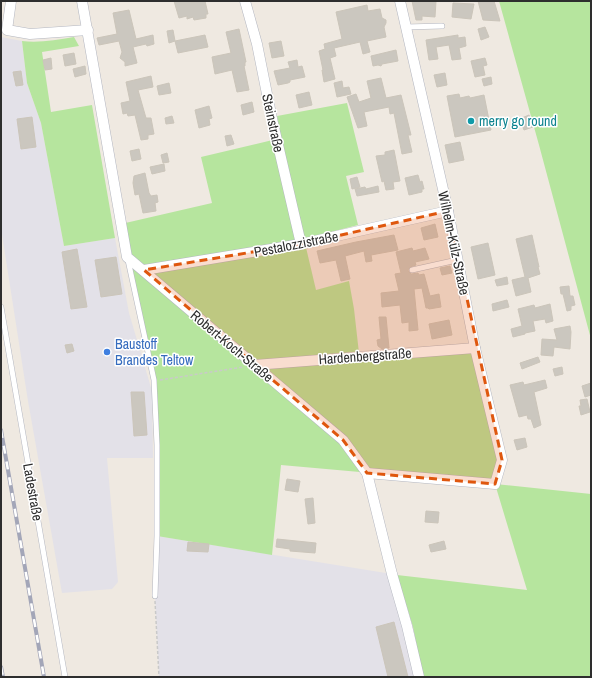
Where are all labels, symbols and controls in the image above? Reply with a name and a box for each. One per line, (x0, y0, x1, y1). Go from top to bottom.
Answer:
street label: Steinstraße (258, 92, 288, 154)
place label: merry go round (479, 112, 557, 130)
marker: merry go round (466, 116, 476, 126)
street label: Wilhelm-Külz-Straße (434, 189, 474, 297)
street label: Pestalozzistraße (252, 227, 340, 261)
street label: Robert-Koch-Straße (187, 306, 277, 386)
place label: Baustoff Brandes Teltow (115, 335, 194, 369)
street label: Hardenbergstraße (318, 344, 412, 368)
marker: Baustoff Brandes Teltow (102, 347, 112, 357)
street label: Ladestraße (19, 462, 47, 522)

